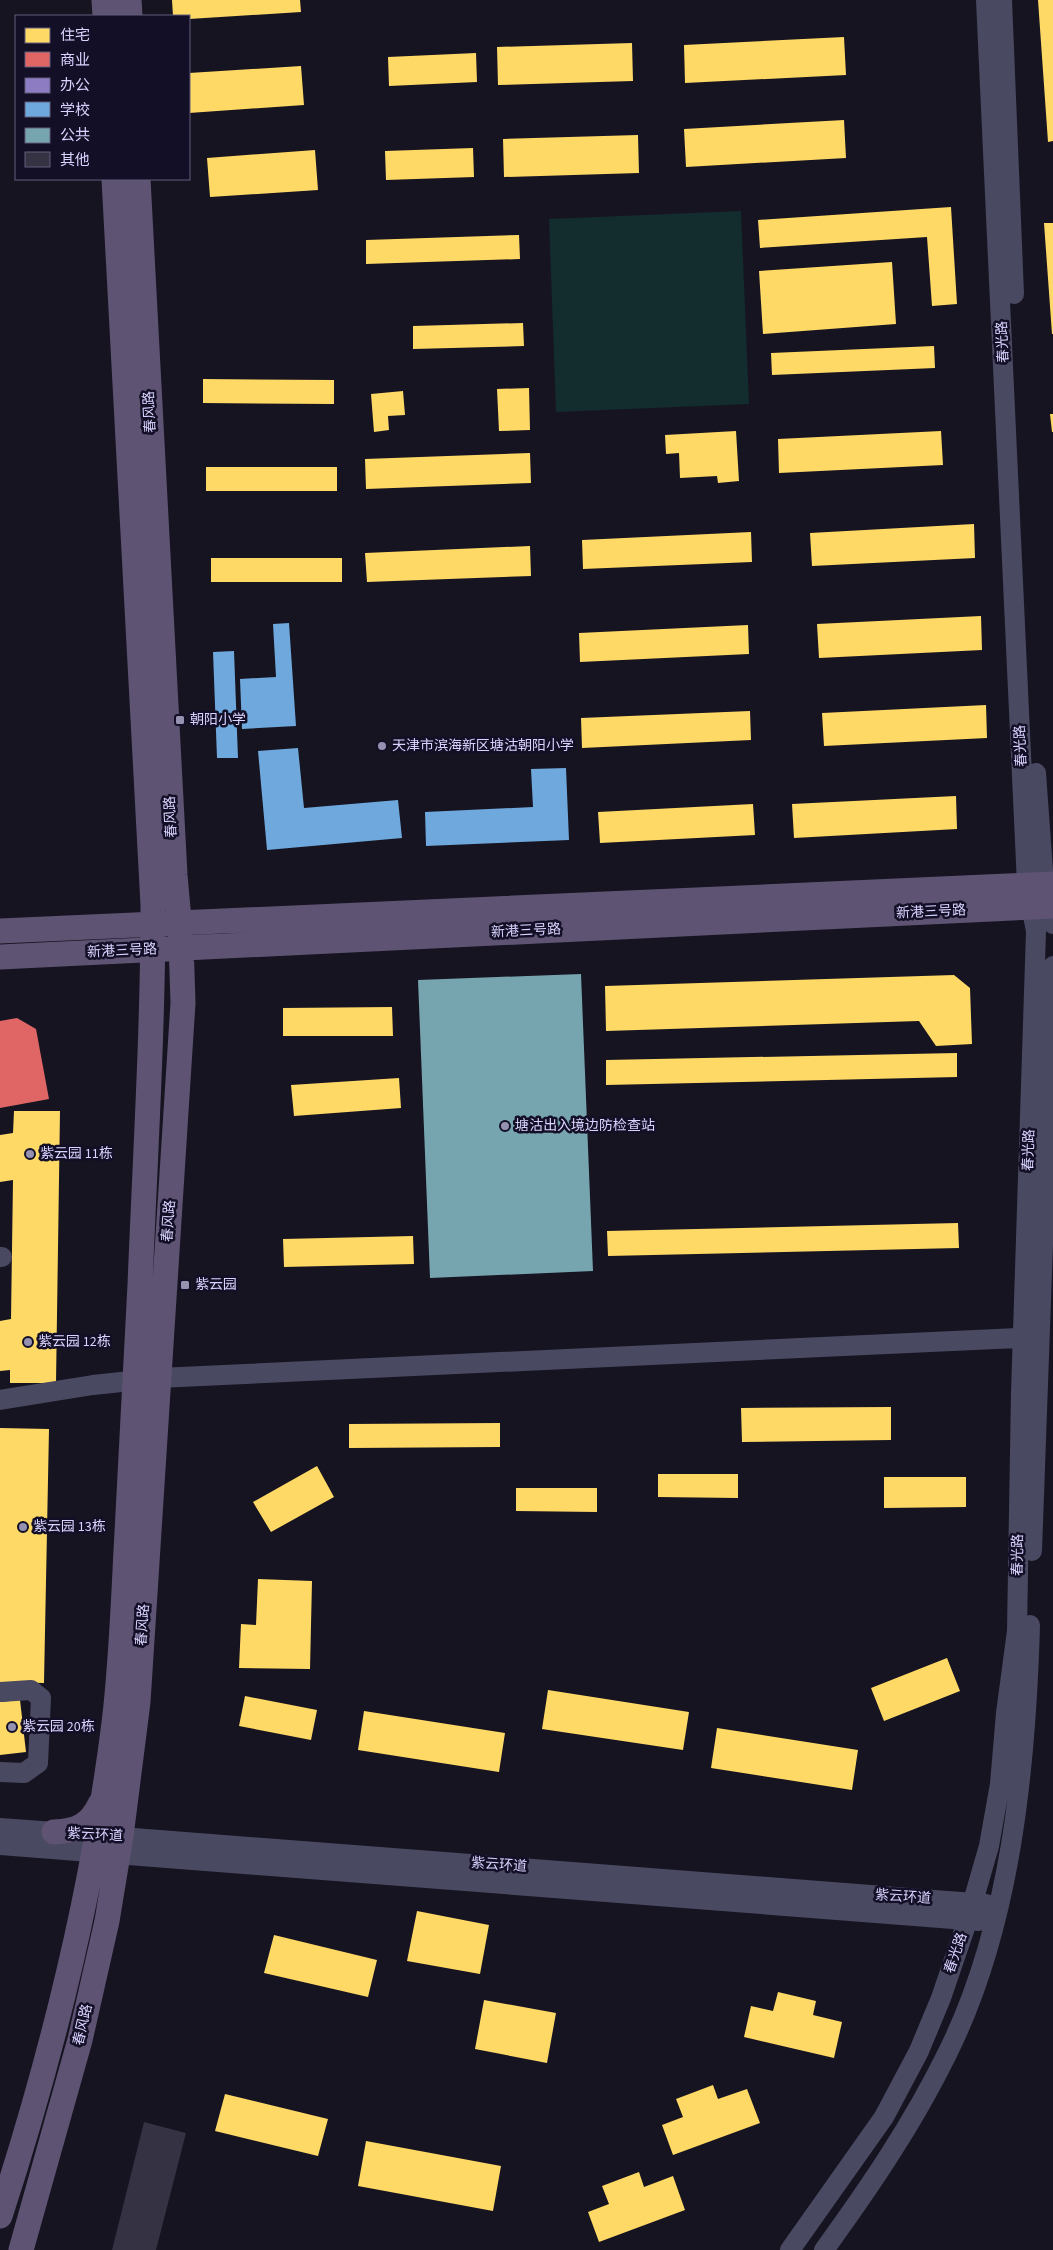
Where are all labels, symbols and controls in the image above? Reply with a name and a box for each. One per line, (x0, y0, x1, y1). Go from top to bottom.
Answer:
legend (15, 15, 190, 180)
text: 住宅 (60, 25, 90, 46)
text: 商业 (60, 50, 90, 71)
text: 办公 (60, 75, 90, 96)
text: 学校 (60, 100, 90, 121)
text: 公共 (60, 125, 90, 146)
text: 其他 (60, 150, 90, 171)
street label: 春光路 (992, 321, 1014, 363)
street label: 春风路 (139, 391, 161, 433)
place label: 朝阳小学 (190, 710, 246, 730)
marker: 朝阳小学 (174, 714, 186, 726)
street label: 春光路 (1010, 725, 1032, 767)
place label: 天津市滨海新区塘沽朝阳小学 (392, 736, 574, 756)
marker: 天津市滨海新区塘沽朝阳小学 (376, 740, 388, 752)
street label: 春风路 (160, 796, 182, 838)
street label: 新港三号路 (896, 900, 966, 924)
street label: 新港三号路 (491, 919, 561, 943)
street label: 新港三号路 (87, 939, 157, 963)
place label: 塘沽出入境边防检查站 (515, 1116, 655, 1136)
marker: 塘沽出入境边防检查站 (499, 1120, 511, 1132)
street label: 春光路 (1018, 1129, 1040, 1171)
place label: 紫云园 11栋 (40, 1144, 113, 1164)
marker: 紫云园 11栋 (24, 1148, 36, 1160)
street label: 春风路 (158, 1199, 180, 1243)
place label: 紫云园 (195, 1275, 237, 1295)
marker: 紫云园 (179, 1279, 191, 1291)
place label: 紫云园 12栋 (38, 1332, 111, 1352)
marker: 紫云园 12栋 (22, 1336, 34, 1348)
place label: 紫云园 13栋 (33, 1517, 106, 1537)
marker: 紫云园 13栋 (17, 1521, 29, 1533)
street label: 春光路 (1008, 1534, 1028, 1576)
street label: 春风路 (132, 1603, 154, 1647)
place label: 紫云园 20栋 (22, 1717, 95, 1737)
marker: 紫云园 20栋 (6, 1721, 18, 1733)
street label: 紫云环道 (67, 1824, 123, 1846)
street label: 紫云环道 (470, 1853, 528, 1877)
street label: 紫云环道 (874, 1885, 932, 1909)
street label: 春光路 (940, 1930, 972, 1976)
street label: 春风路 (69, 2002, 97, 2048)

